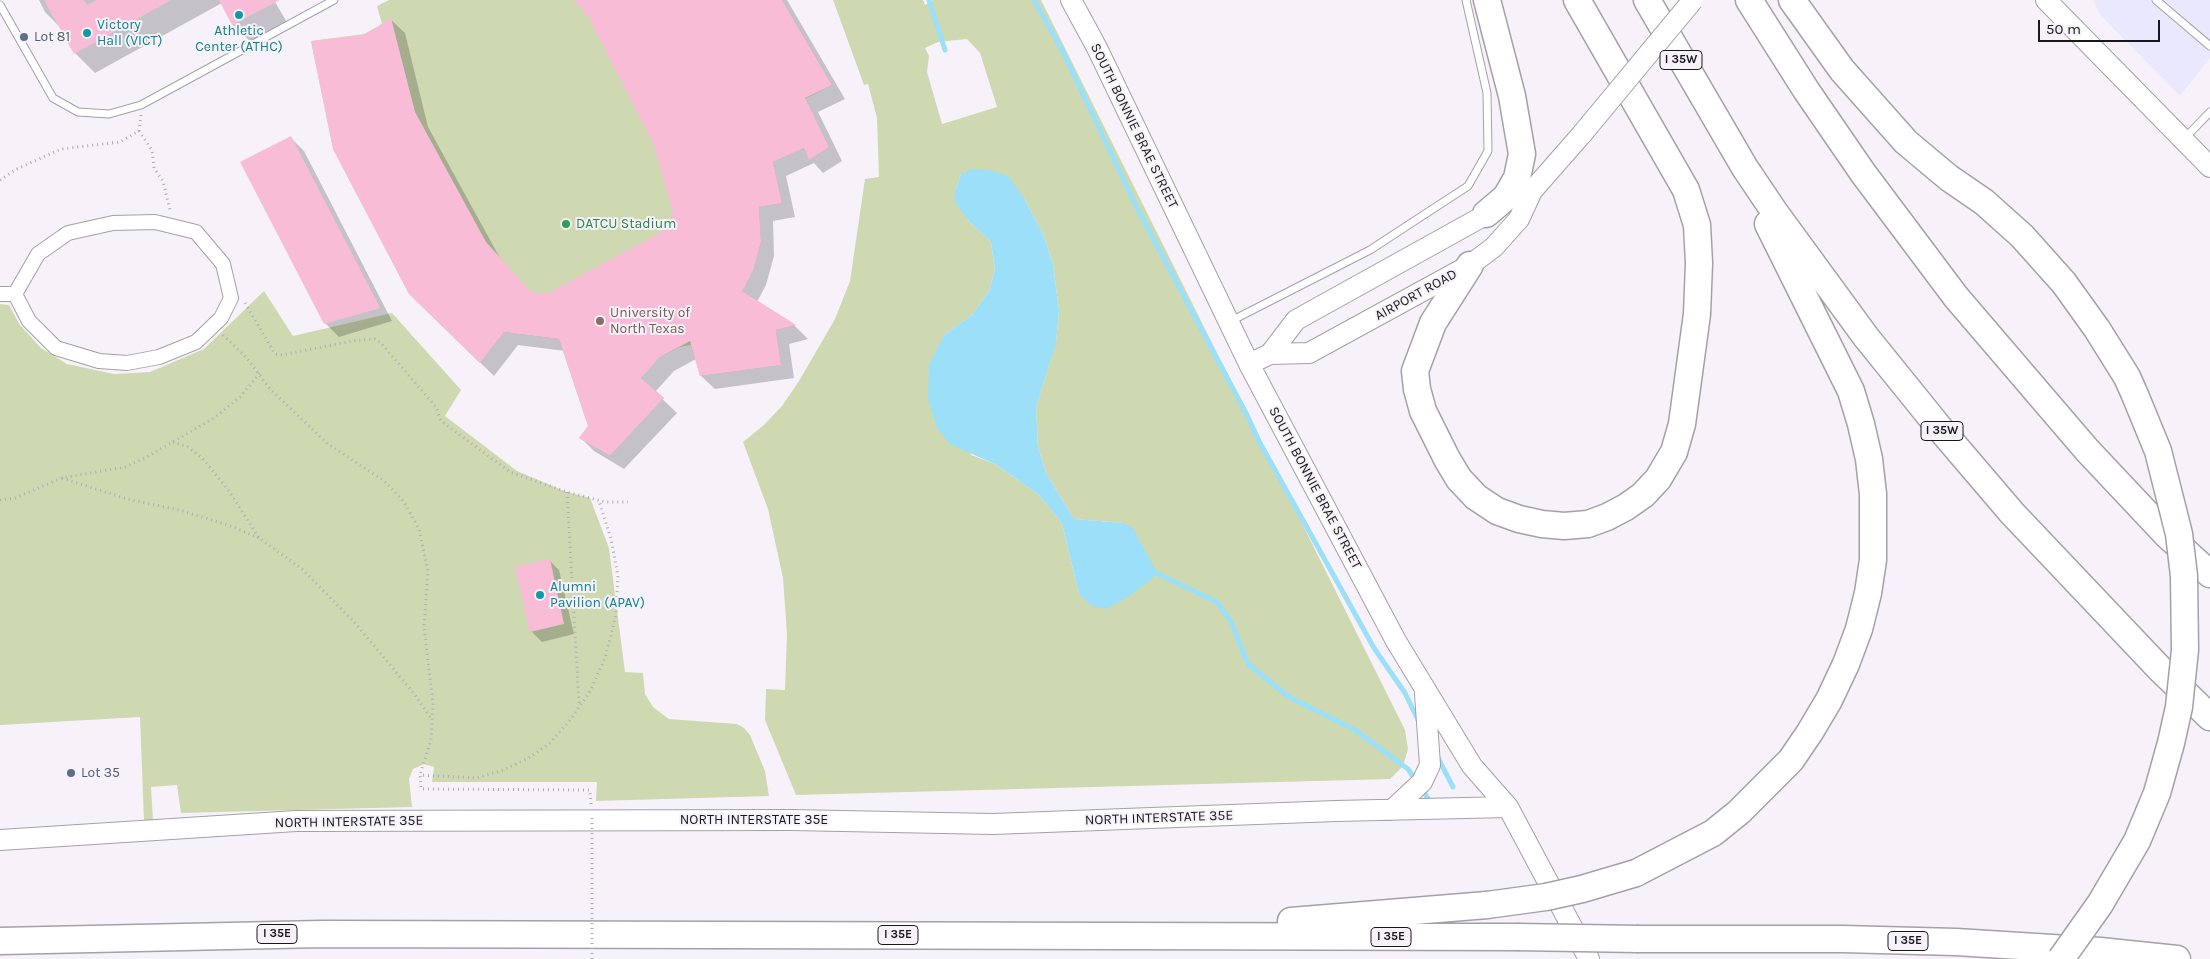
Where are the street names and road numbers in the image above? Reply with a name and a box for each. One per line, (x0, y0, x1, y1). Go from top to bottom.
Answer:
street label: SOUTH BONNIE BRAE STREET (1087, 41, 1181, 211)
road number: I 35W (1660, 50, 1702, 70)
street label: AIRPORT ROAD (1372, 266, 1460, 324)
street label: SOUTH BONNIE BRAE STREET (1265, 404, 1365, 572)
road number: I 35W (1921, 422, 1963, 441)
street label: NORTH INTERSTATE 35E (1085, 807, 1233, 829)
street label: NORTH INTERSTATE 35E (275, 812, 423, 832)
street label: NORTH INTERSTATE 35E (680, 812, 828, 828)
road number: I 35E (257, 924, 297, 944)
road number: I 35E (878, 926, 918, 944)
road number: I 35E (1371, 928, 1411, 946)
road number: I 35E (1888, 931, 1928, 950)

